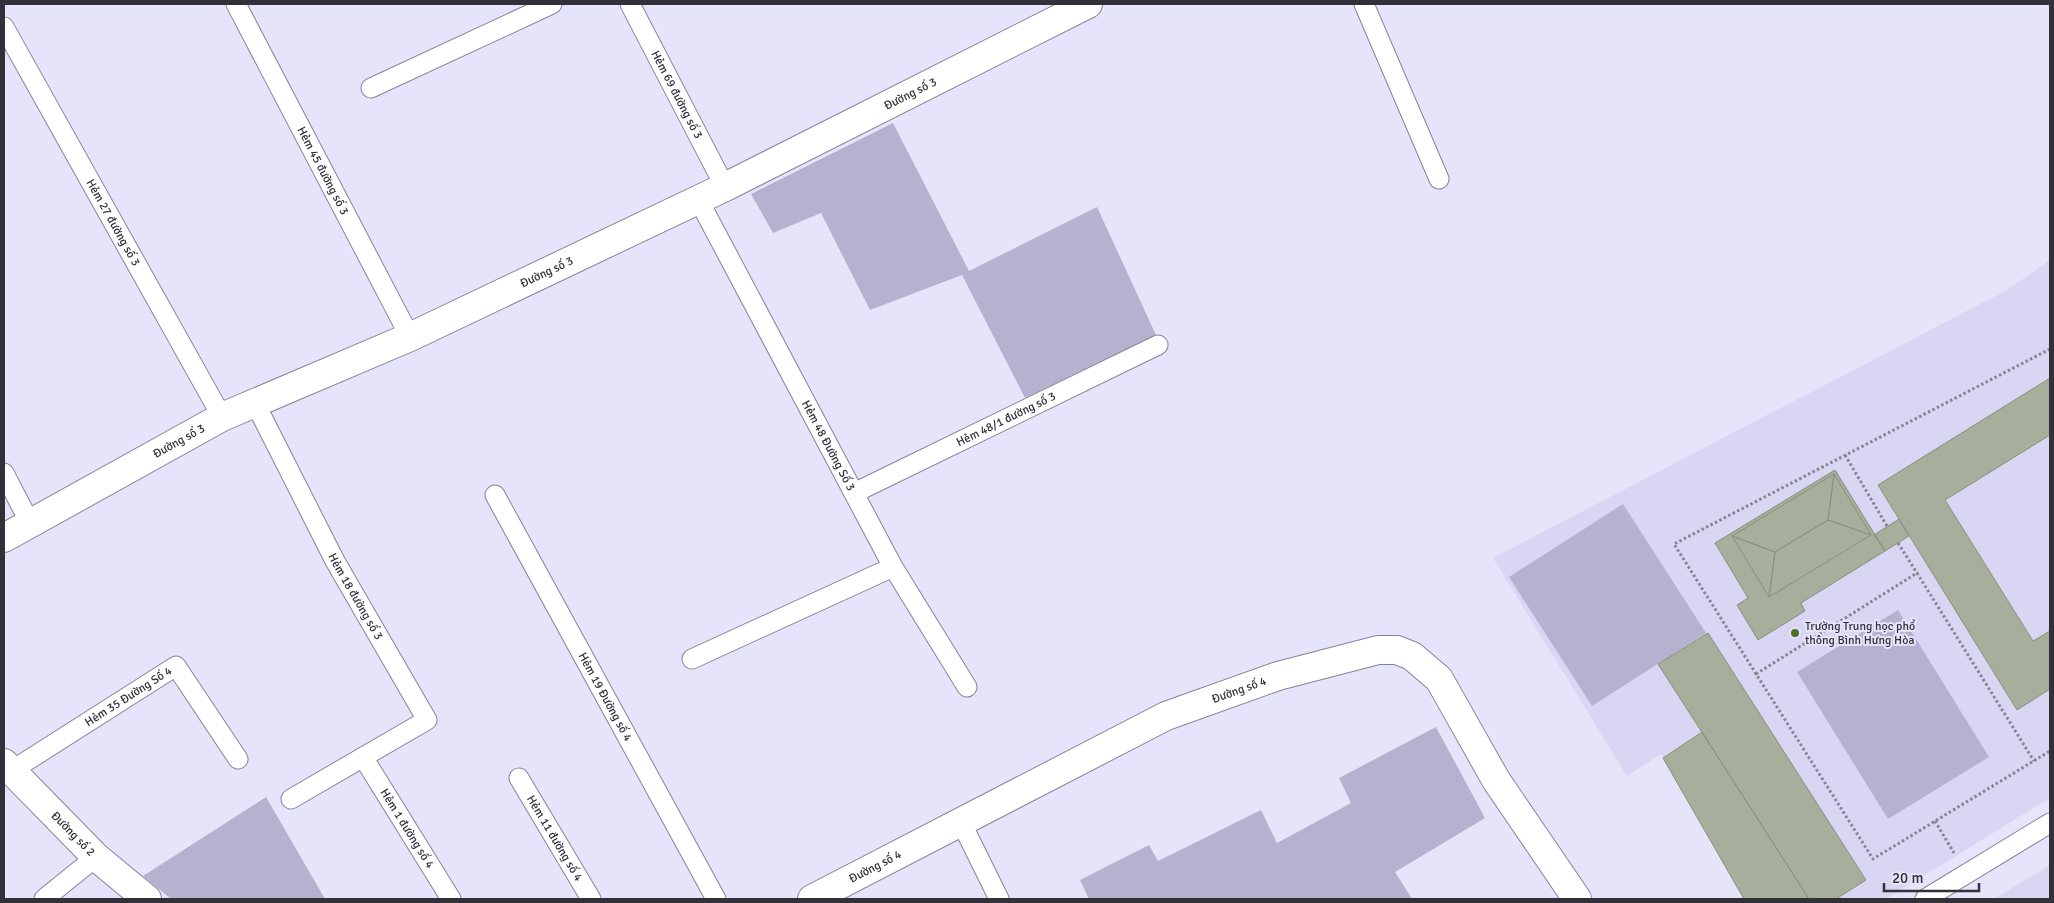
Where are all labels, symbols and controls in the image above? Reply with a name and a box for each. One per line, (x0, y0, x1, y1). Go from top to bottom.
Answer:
street label: Hẻm 69 đường số 3 (647, 48, 706, 141)
street label: Đường số 3 (882, 75, 939, 114)
street label: Hẻm 45 đường số 3 (293, 124, 352, 217)
street label: Hẻm 27 đường số 3 (83, 177, 143, 269)
street label: Đường số 3 (518, 253, 576, 291)
street label: Hẻm 48/1 đường số 3 (954, 389, 1058, 450)
street label: Hẻm 48 Đường Số 3 (798, 398, 858, 494)
street label: Đường số 3 (151, 421, 208, 462)
street label: Hẻm 18 đường số 3 (324, 551, 386, 643)
place label: Trường Trung học phổ thông Bình Hưng Hòa (1805, 619, 1915, 648)
marker: Trường Trung học phổ thông Bình Hưng Hòa (1789, 627, 1801, 639)
street label: Hẻm 19 Đường số 4 (575, 650, 636, 744)
street label: Hẻm 35 Đường Số 4 (82, 663, 175, 730)
street label: Đường số 4 (1210, 674, 1269, 707)
street label: Hẻm 1 đường số 4 (377, 786, 437, 872)
street label: Hẻm 11 đường số 4 (523, 793, 586, 885)
street label: Đường số 2 (48, 808, 98, 860)
street label: Đường số 4 (847, 847, 905, 887)
scale bar (1884, 860, 1979, 892)
text: 20 m (1892, 869, 1923, 887)

